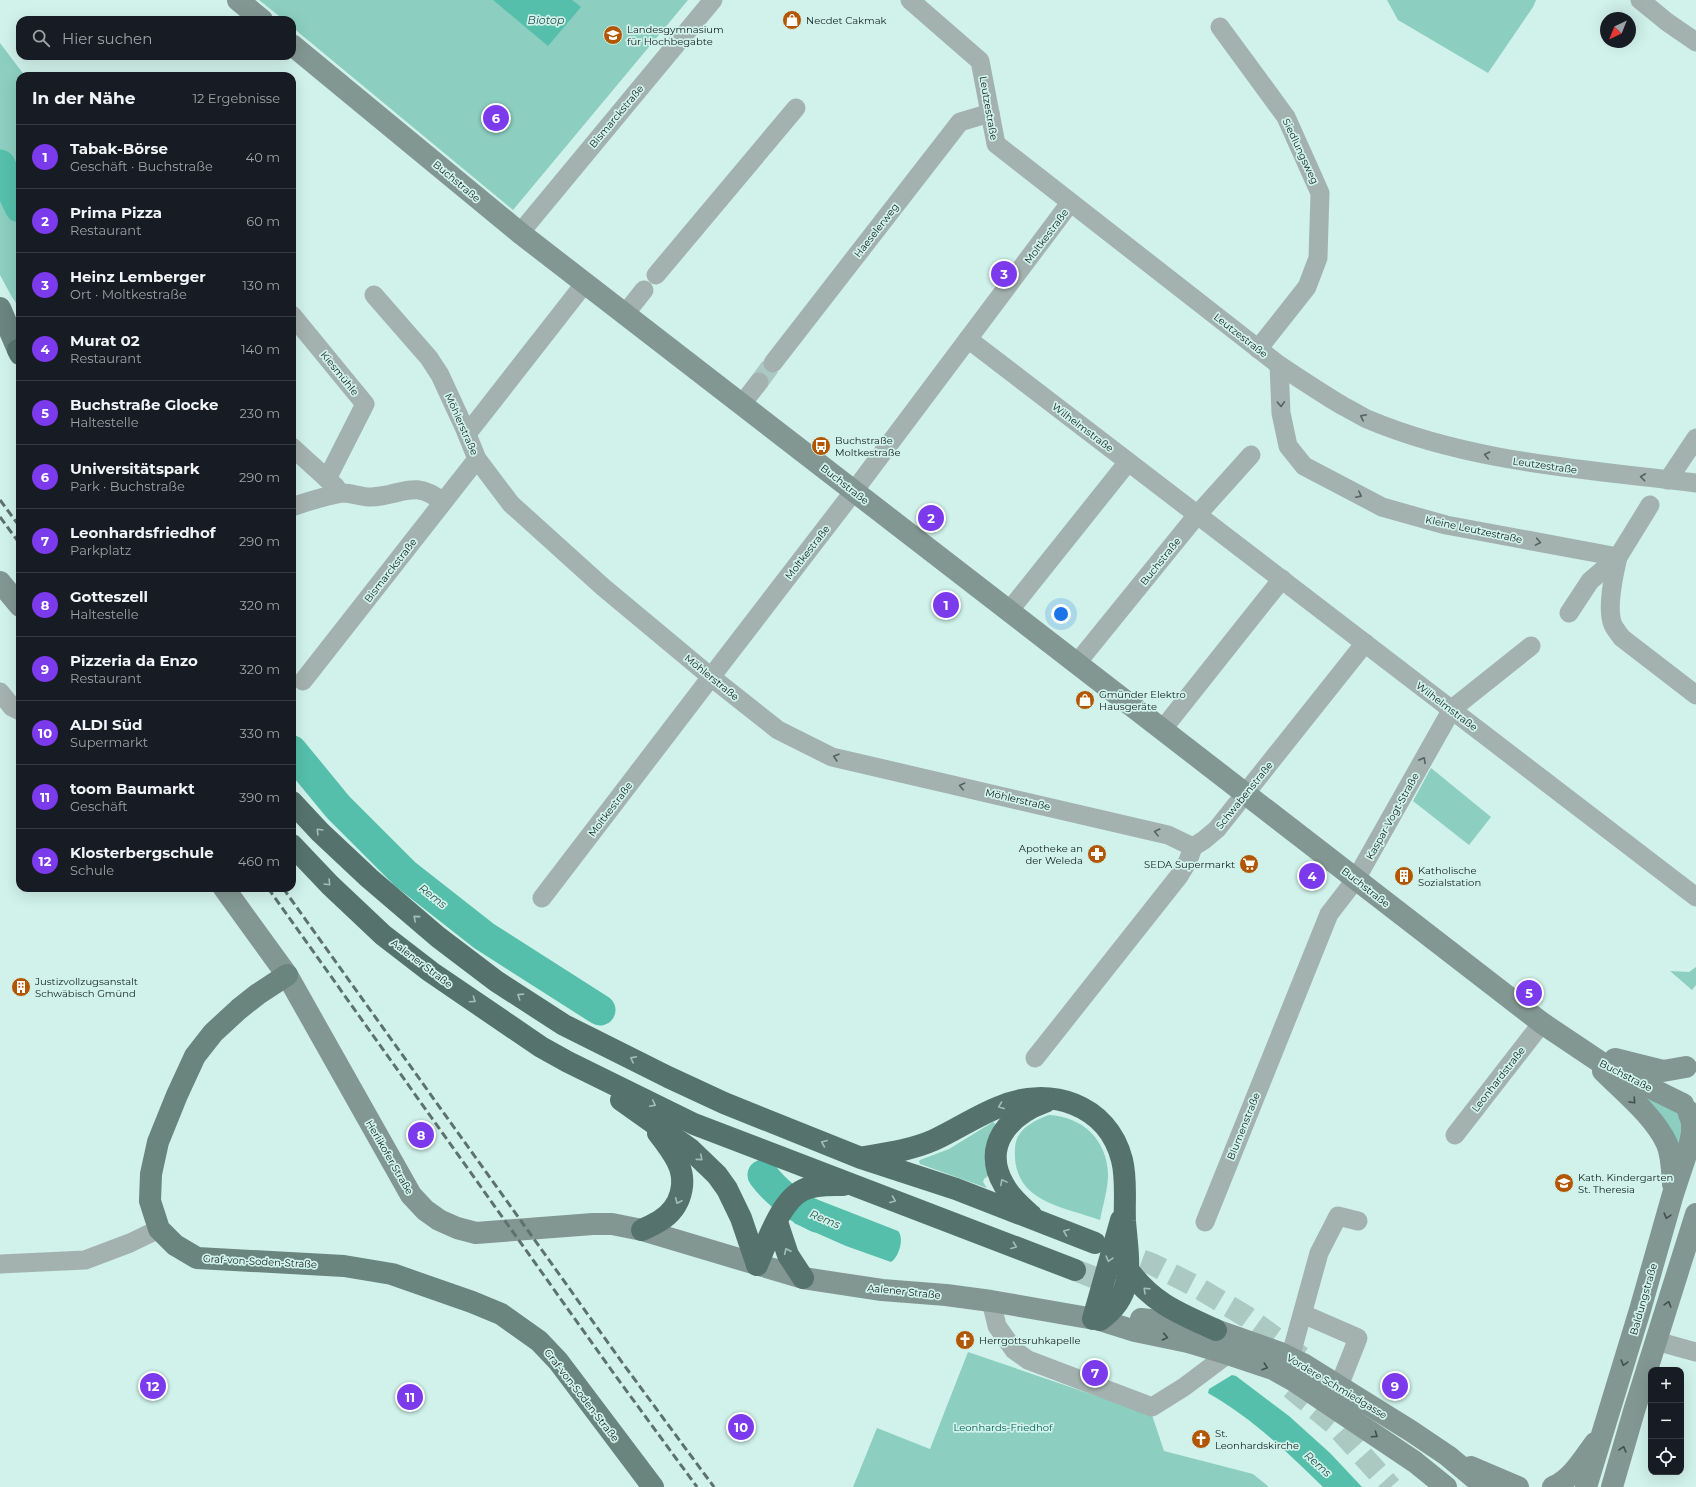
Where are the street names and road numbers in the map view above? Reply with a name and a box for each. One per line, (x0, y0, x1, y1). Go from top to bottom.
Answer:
street label: Leutzestraße (976, 75, 1001, 141)
street label: Bismarckstraße (586, 82, 646, 150)
street label: Siedlungsweg (1280, 116, 1321, 186)
street label: Buchstraße (430, 158, 483, 205)
street label: Haeselerweg (851, 201, 902, 260)
street label: Moltkestraße (1022, 206, 1071, 266)
street label: Leutzestraße (1211, 310, 1270, 360)
street label: Kiesmühle (318, 348, 362, 398)
street label: Möhlerstraße (442, 391, 481, 457)
street label: Wilhelmstraße (1049, 400, 1116, 455)
street label: Leutzestraße (1512, 455, 1578, 476)
street label: Buchstraße (818, 461, 871, 507)
street label: Kleine Leutzestraße (1424, 513, 1524, 546)
street label: Moltkestraße (782, 523, 833, 582)
street label: Buchstraße (1137, 535, 1184, 588)
street label: Bismarckstraße (361, 536, 420, 605)
street label: Möhlerstraße (682, 651, 742, 703)
street label: Wilhelmstraße (1413, 679, 1480, 734)
street label: Schwabenstraße (1213, 759, 1276, 832)
street label: Kaspar-Vogt-Straße (1363, 770, 1422, 862)
street label: Moltkestraße (586, 779, 635, 839)
street label: Möhlerstraße (984, 786, 1052, 813)
street label: Buchstraße (1339, 864, 1392, 910)
street label: Aalener Straße (388, 936, 455, 991)
street label: Leonhardstraße (1469, 1044, 1528, 1115)
street label: Buchstraße (1597, 1057, 1654, 1094)
street label: Blumenstraße (1224, 1091, 1263, 1162)
street label: Herlikofer Straße (363, 1118, 416, 1197)
street label: Graf-von-Soden-Straße (203, 1252, 317, 1271)
street label: Baldungstraße (1627, 1262, 1660, 1337)
street label: Aalener Straße (867, 1281, 941, 1302)
street label: Graf-von-Soden-Straße (541, 1346, 622, 1444)
street label: Vordere Schmiedgasse (1284, 1351, 1389, 1422)

